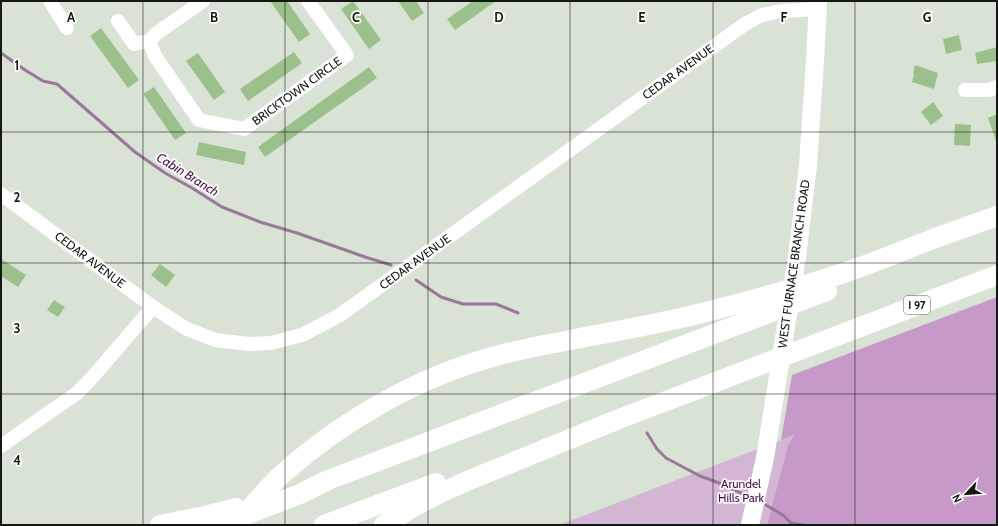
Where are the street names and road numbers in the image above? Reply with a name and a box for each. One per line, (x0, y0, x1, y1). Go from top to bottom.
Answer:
street label: CEDAR AVENUE (639, 40, 717, 103)
street label: BRICKTOWN CIRCLE (249, 53, 345, 128)
street label: WEST FURNACE BRANCH ROAD (774, 178, 813, 349)
street label: CEDAR AVENUE (52, 228, 129, 291)
street label: CEDAR AVENUE (376, 230, 454, 293)
road number: I 97 (904, 296, 930, 314)

